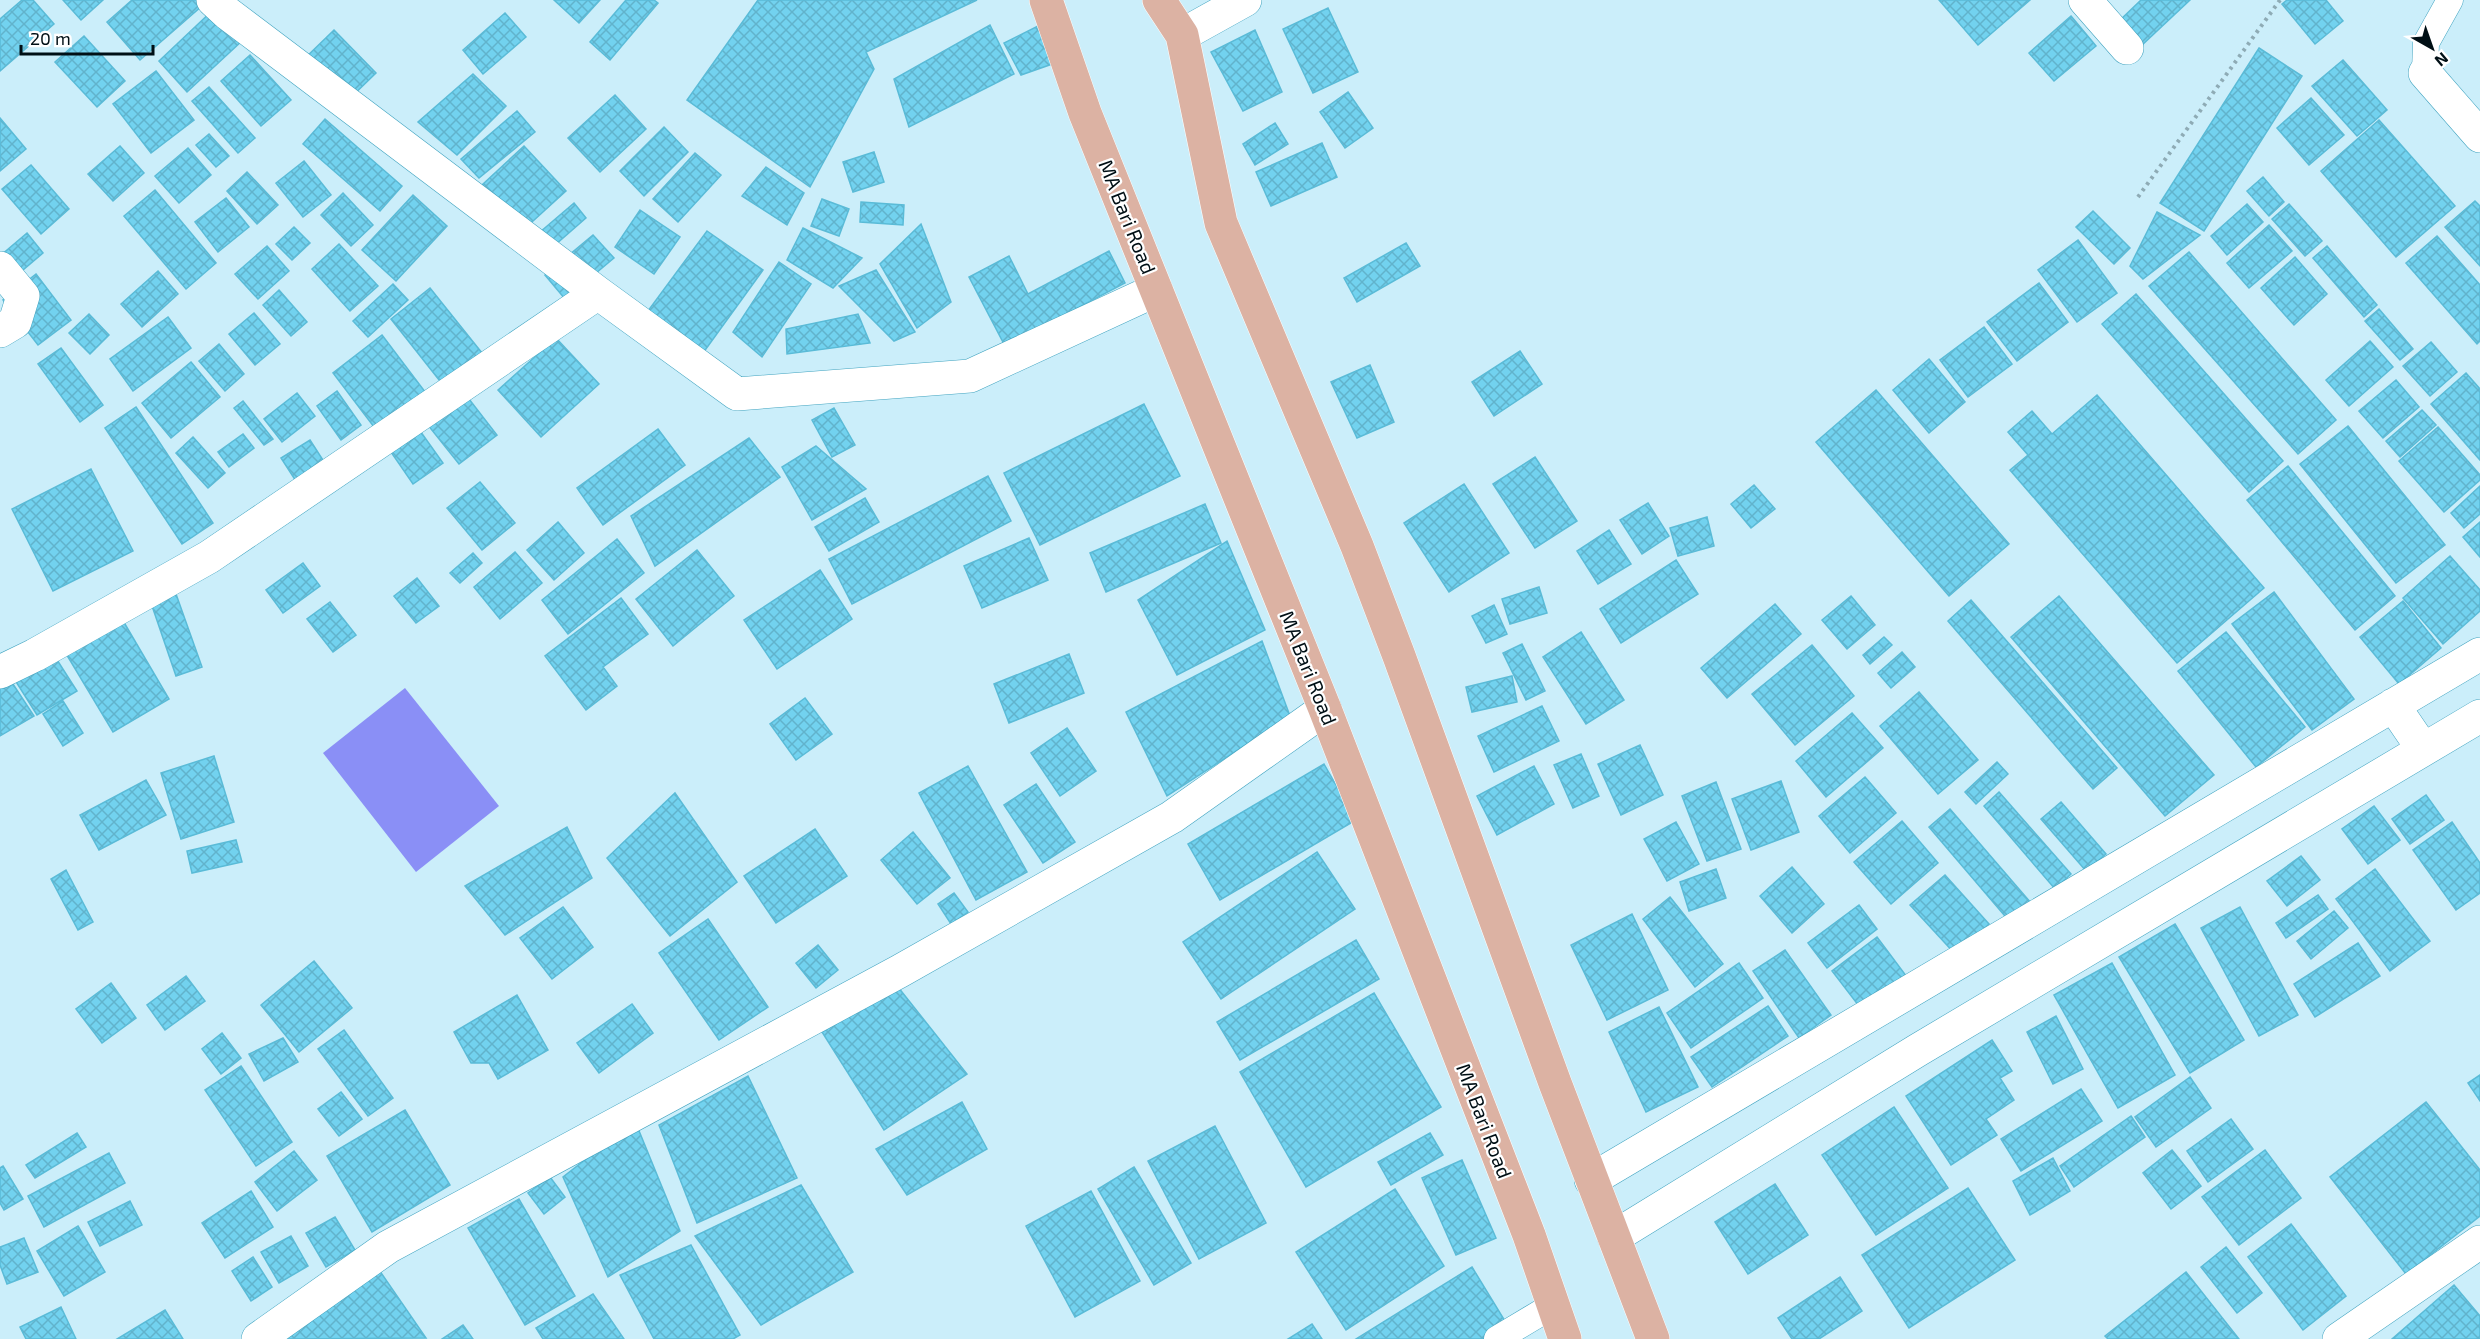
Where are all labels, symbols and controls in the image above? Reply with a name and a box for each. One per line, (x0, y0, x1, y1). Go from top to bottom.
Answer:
scale bar (21, 18, 153, 56)
north arrow (2402, 18, 2462, 78)
text: 20 m (30, 27, 71, 49)
text: N (2431, 49, 2452, 71)
street label: MA Bari Road (1094, 156, 1162, 277)
street label: MA Bari Road (1275, 607, 1343, 728)
street label: MA Bari Road (1452, 1060, 1518, 1181)

